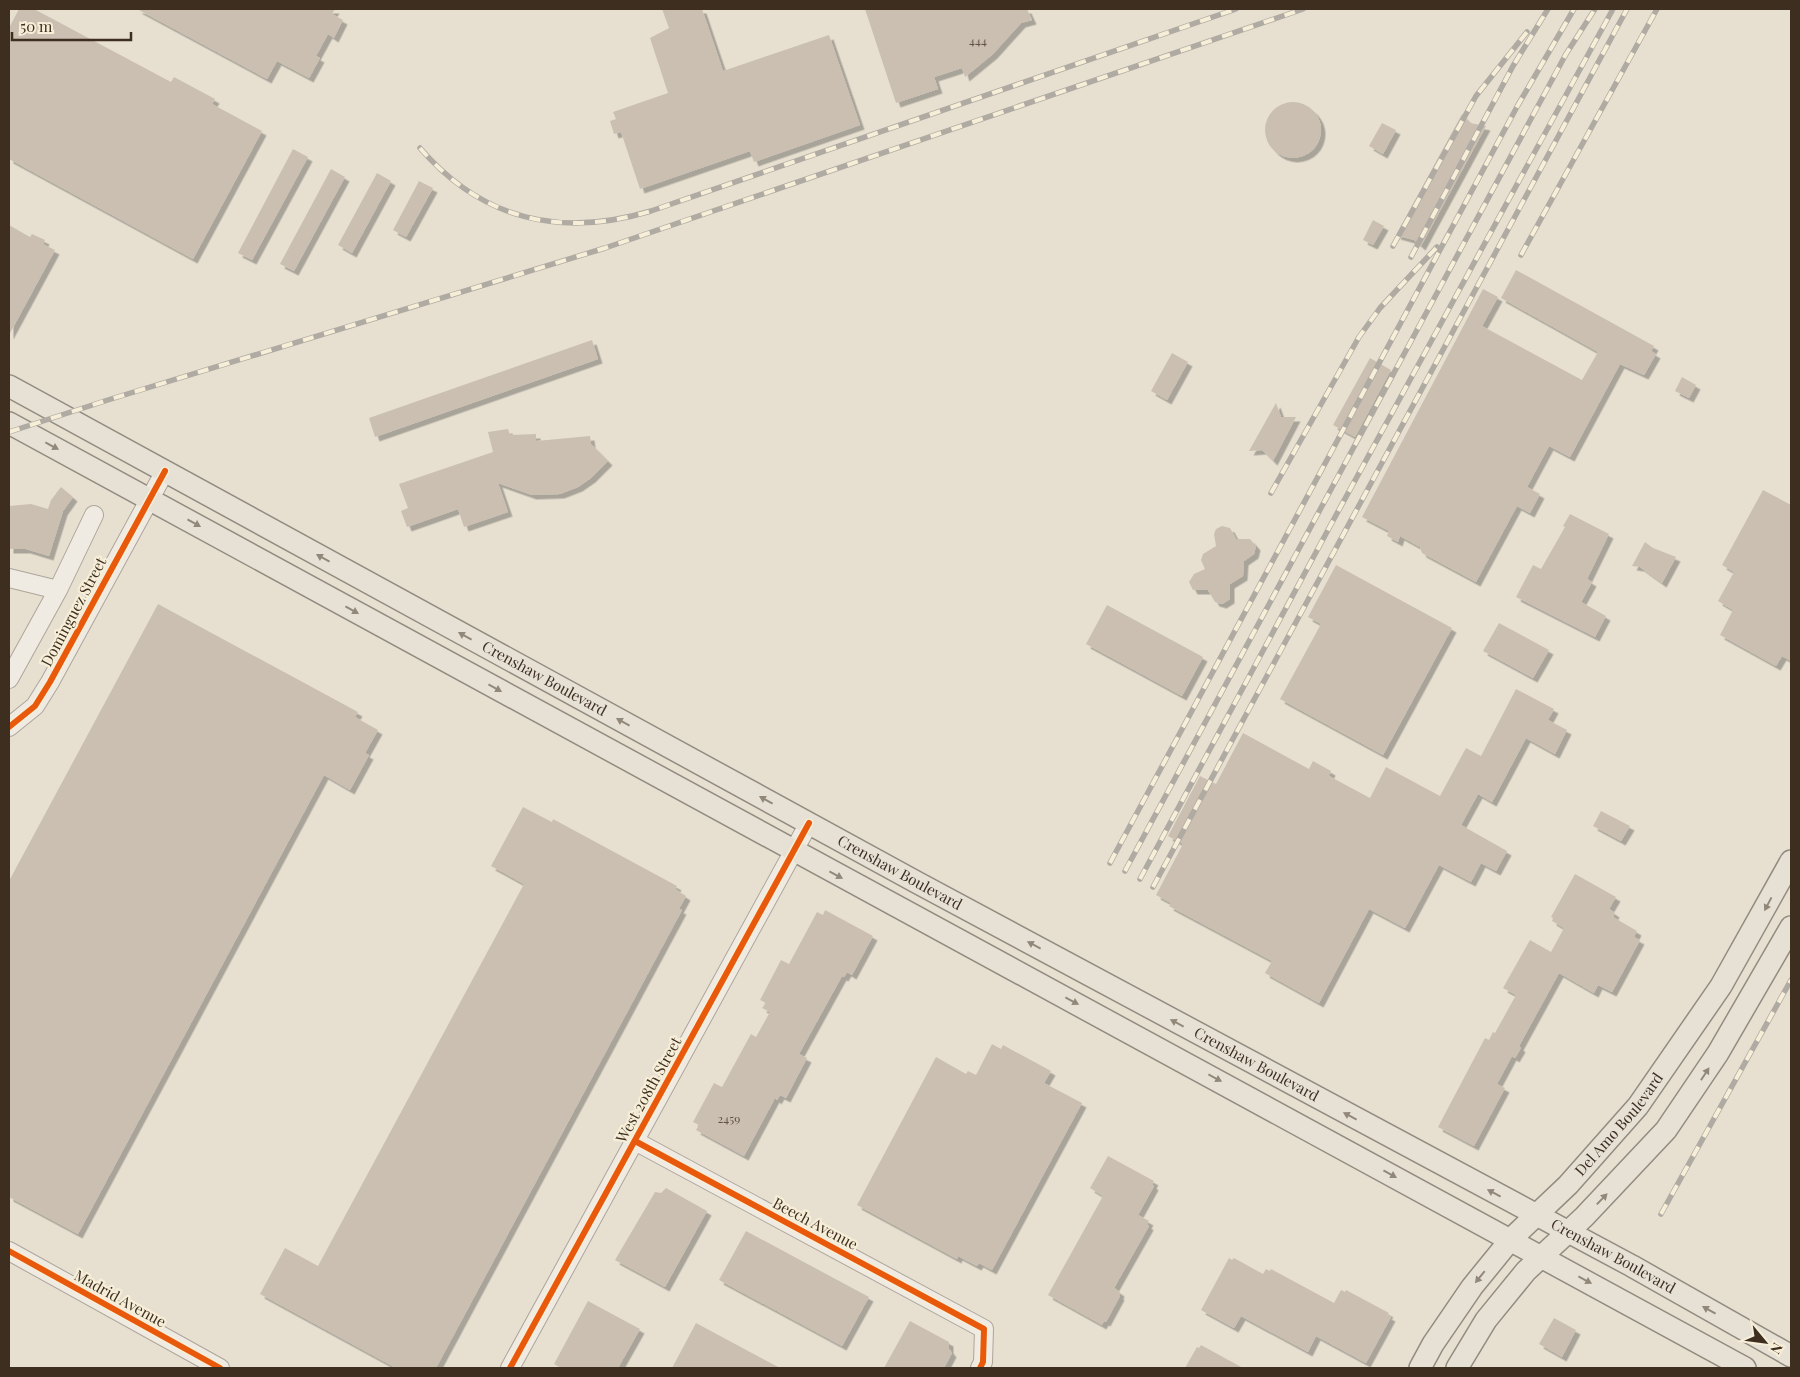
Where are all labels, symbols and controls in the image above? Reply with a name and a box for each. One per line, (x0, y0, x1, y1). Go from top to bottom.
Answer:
scale bar (12, 10, 131, 42)
text: 50 m (20, 16, 53, 36)
house number: 444 (969, 32, 987, 48)
one-way arrow (44, 442, 59, 450)
one-way arrow (188, 519, 201, 528)
street label: Dominguez Street (36, 553, 111, 670)
one-way arrow (315, 554, 330, 562)
one-way arrow (345, 606, 360, 614)
one-way arrow (459, 631, 472, 640)
street label: Crenshaw Boulevard (479, 636, 611, 720)
one-way arrow (488, 683, 502, 692)
one-way arrow (616, 718, 631, 726)
one-way arrow (759, 796, 773, 804)
street label: Crenshaw Boulevard (834, 830, 966, 914)
one-way arrow (830, 870, 843, 879)
one-way arrow (1764, 896, 1772, 911)
one-way arrow (1027, 941, 1040, 950)
one-way arrow (1065, 997, 1078, 1006)
one-way arrow (1170, 1018, 1183, 1027)
street label: Crenshaw Boulevard (1191, 1022, 1323, 1105)
street label: West 208th Street (610, 1033, 686, 1147)
street label: Del Amo Boulevard (1570, 1068, 1667, 1180)
one-way arrow (1700, 1068, 1710, 1081)
one-way arrow (1208, 1074, 1222, 1083)
house number: 2459 (718, 1110, 740, 1126)
one-way arrow (1343, 1112, 1358, 1120)
one-way arrow (1384, 1169, 1397, 1178)
one-way arrow (1486, 1189, 1501, 1197)
street label: Beech Avenue (770, 1192, 861, 1254)
one-way arrow (1596, 1194, 1608, 1206)
street label: Crenshaw Boulevard (1548, 1213, 1680, 1298)
street label: Madrid Avenue (71, 1265, 170, 1332)
one-way arrow (1475, 1270, 1486, 1283)
one-way arrow (1577, 1276, 1592, 1284)
one-way arrow (1702, 1306, 1717, 1314)
north arrow (1740, 1317, 1790, 1367)
text: N (1766, 1340, 1788, 1358)

